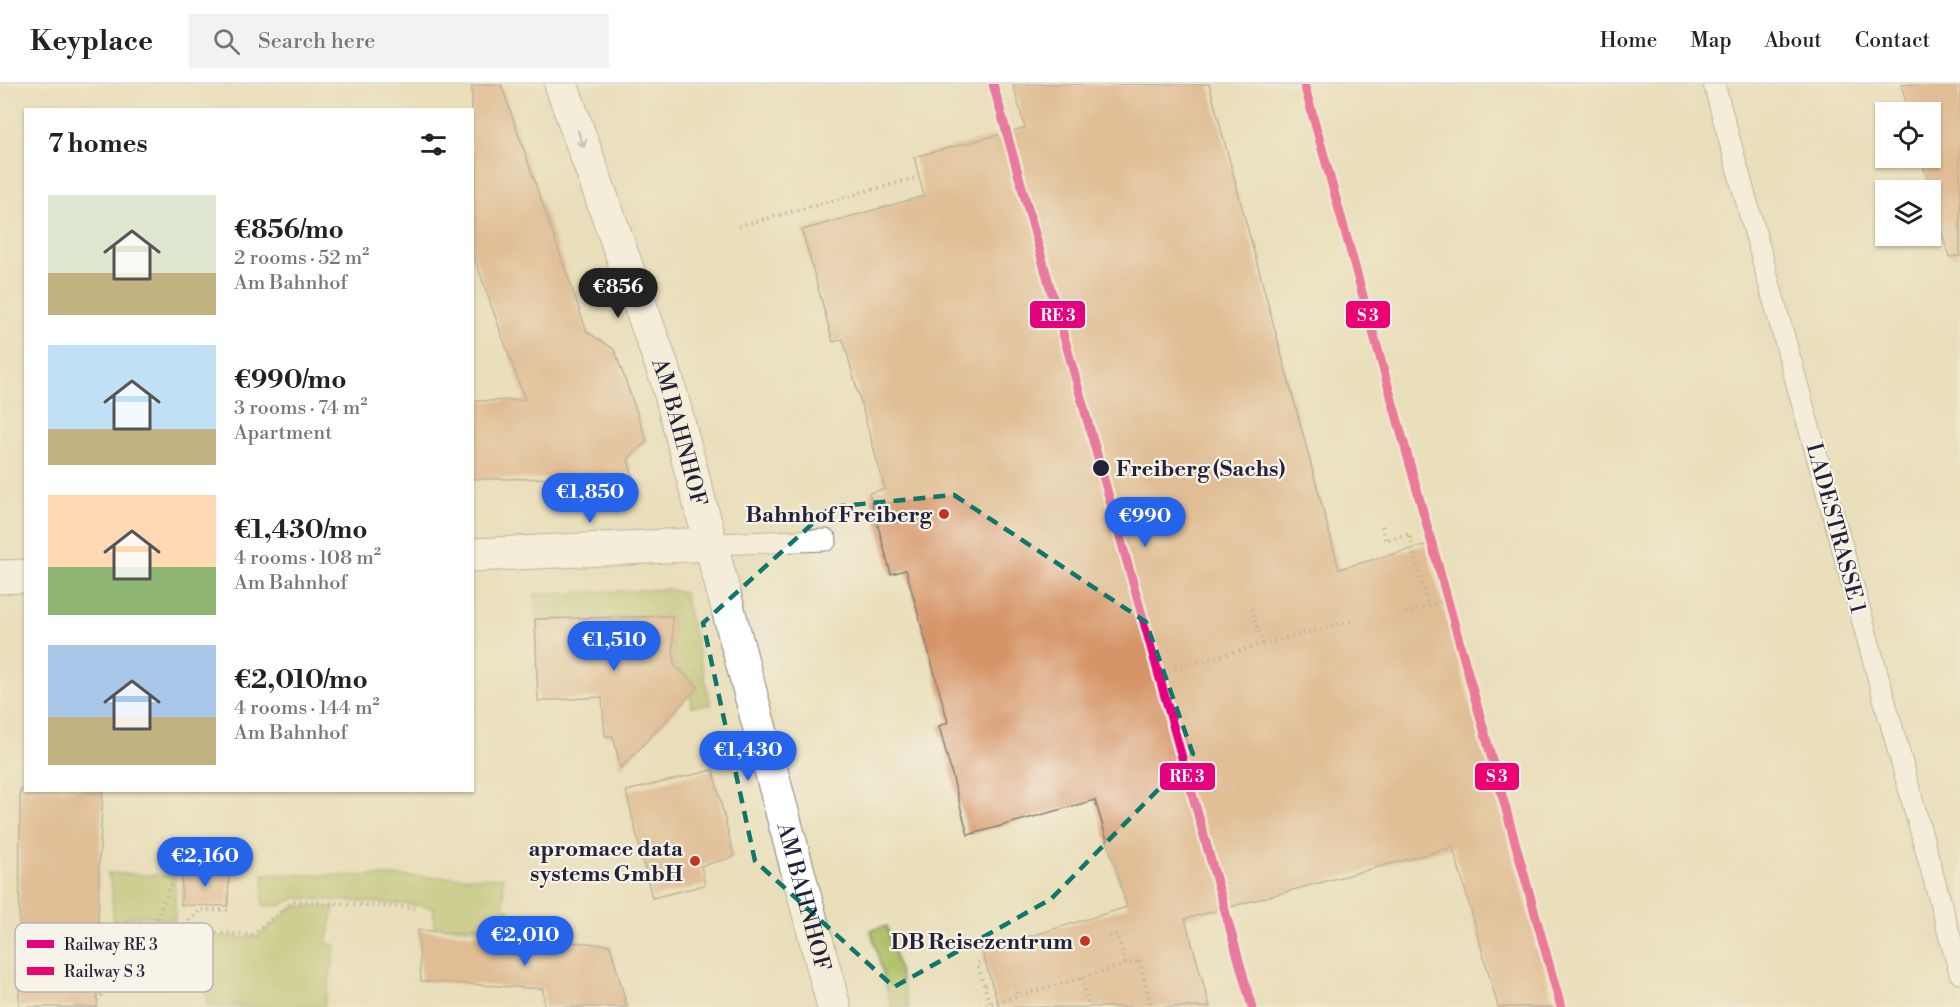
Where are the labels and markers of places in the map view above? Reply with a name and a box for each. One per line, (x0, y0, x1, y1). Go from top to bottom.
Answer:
pin: €856 (582, 268, 654, 319)
place label: Freiberg (Sachs) (1116, 456, 1286, 483)
marker: Freiberg (Sachs) (1091, 458, 1111, 478)
pin: €1,850 (541, 473, 639, 524)
pin: €990 (1109, 497, 1181, 548)
place label: Bahnhof Freiberg (746, 502, 933, 529)
marker: Bahnhof Freiberg (937, 507, 951, 521)
pin: €1,510 (565, 621, 663, 672)
pin: €1,430 (699, 731, 797, 782)
place label: apromace data systems GmbH (528, 836, 684, 888)
pin: €2,160 (156, 837, 254, 888)
marker: apromace data systems GmbH (688, 854, 702, 868)
pin: €2,010 (476, 916, 574, 967)
place label: DB Reisezentrum (891, 929, 1073, 956)
marker: DB Reisezentrum (1078, 934, 1092, 948)

